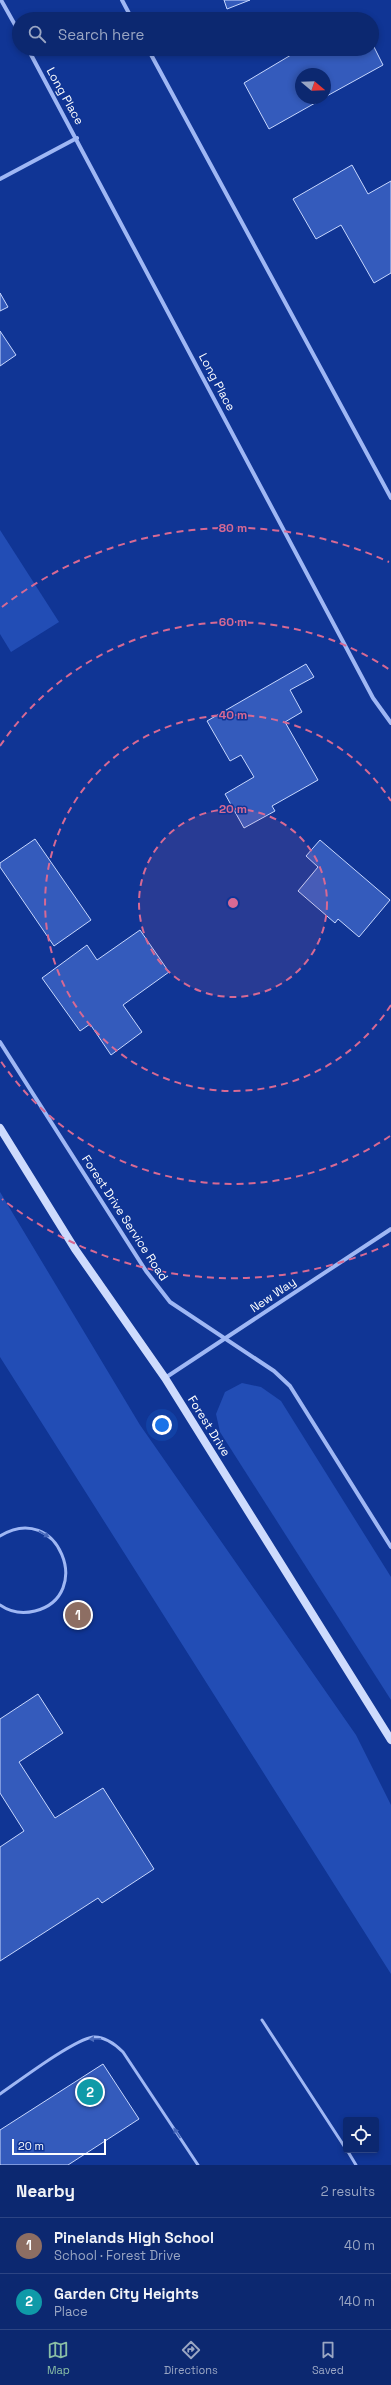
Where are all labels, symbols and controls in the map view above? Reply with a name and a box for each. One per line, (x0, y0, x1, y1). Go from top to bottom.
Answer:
search box (12, 12, 379, 56)
icon: search (26, 23, 48, 45)
text: Search here (58, 25, 144, 44)
street label: Long Place (43, 64, 87, 128)
north arrow (295, 68, 331, 104)
street label: Long Place (195, 350, 239, 414)
text: 80 m (219, 520, 247, 536)
text: 60 m (219, 614, 247, 630)
text: 40 m (219, 707, 247, 723)
text: 20 m (219, 801, 247, 817)
centre of rings (226, 896, 240, 910)
street label: Forest Drive Service Road (78, 1152, 172, 1284)
street label: New Way (247, 1274, 299, 1316)
street label: Forest Drive (184, 1393, 234, 1459)
your location (152, 1415, 172, 1435)
one-way arrow (38, 1531, 50, 1538)
pin: 1 (65, 1600, 91, 1630)
one-way arrow (88, 2036, 101, 2042)
pin: 2 (77, 2077, 103, 2107)
map controls (343, 2117, 379, 2153)
button: locate (343, 2117, 379, 2153)
one-way arrow (173, 2127, 181, 2138)
scale bar (12, 2137, 106, 2156)
text: 20 m (18, 2139, 44, 2153)
text: Nearby (16, 2180, 75, 2202)
text: 2 results (321, 2183, 375, 2200)
text: Pinelands High School (54, 2228, 214, 2247)
text: 1 (26, 2237, 32, 2254)
text: 40 m (344, 2237, 375, 2254)
text: School · Forest Drive (54, 2247, 181, 2264)
text: Garden City Heights (54, 2284, 199, 2303)
text: 2 (25, 2293, 33, 2310)
text: 140 m (339, 2293, 375, 2310)
text: Place (54, 2303, 88, 2320)
tab: Map (47, 2339, 70, 2377)
tab: Directions (164, 2339, 218, 2377)
tab: Saved (312, 2339, 344, 2377)

